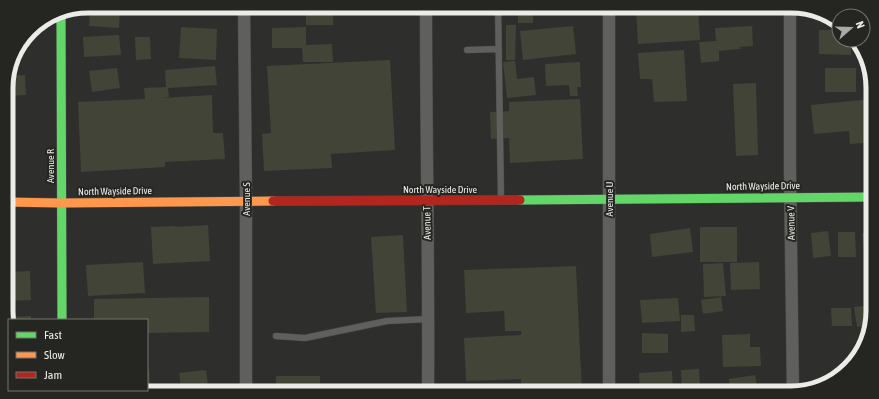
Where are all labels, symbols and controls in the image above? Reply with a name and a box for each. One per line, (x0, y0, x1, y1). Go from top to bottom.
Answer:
north arrow (831, 8, 871, 48)
text: N (854, 19, 867, 30)
street label: Avenue R (45, 149, 56, 183)
street label: North Wayside Drive (726, 180, 801, 192)
street label: Avenue U (604, 181, 615, 216)
street label: Avenue S (241, 182, 252, 216)
street label: North Wayside Drive (403, 184, 478, 195)
street label: North Wayside Drive (78, 185, 153, 197)
street label: Avenue T (421, 206, 433, 240)
street label: Avenue V (785, 206, 797, 240)
legend (8, 319, 148, 391)
text: Fast (44, 328, 62, 342)
text: Slow (44, 348, 65, 362)
text: Jam (44, 368, 62, 382)

